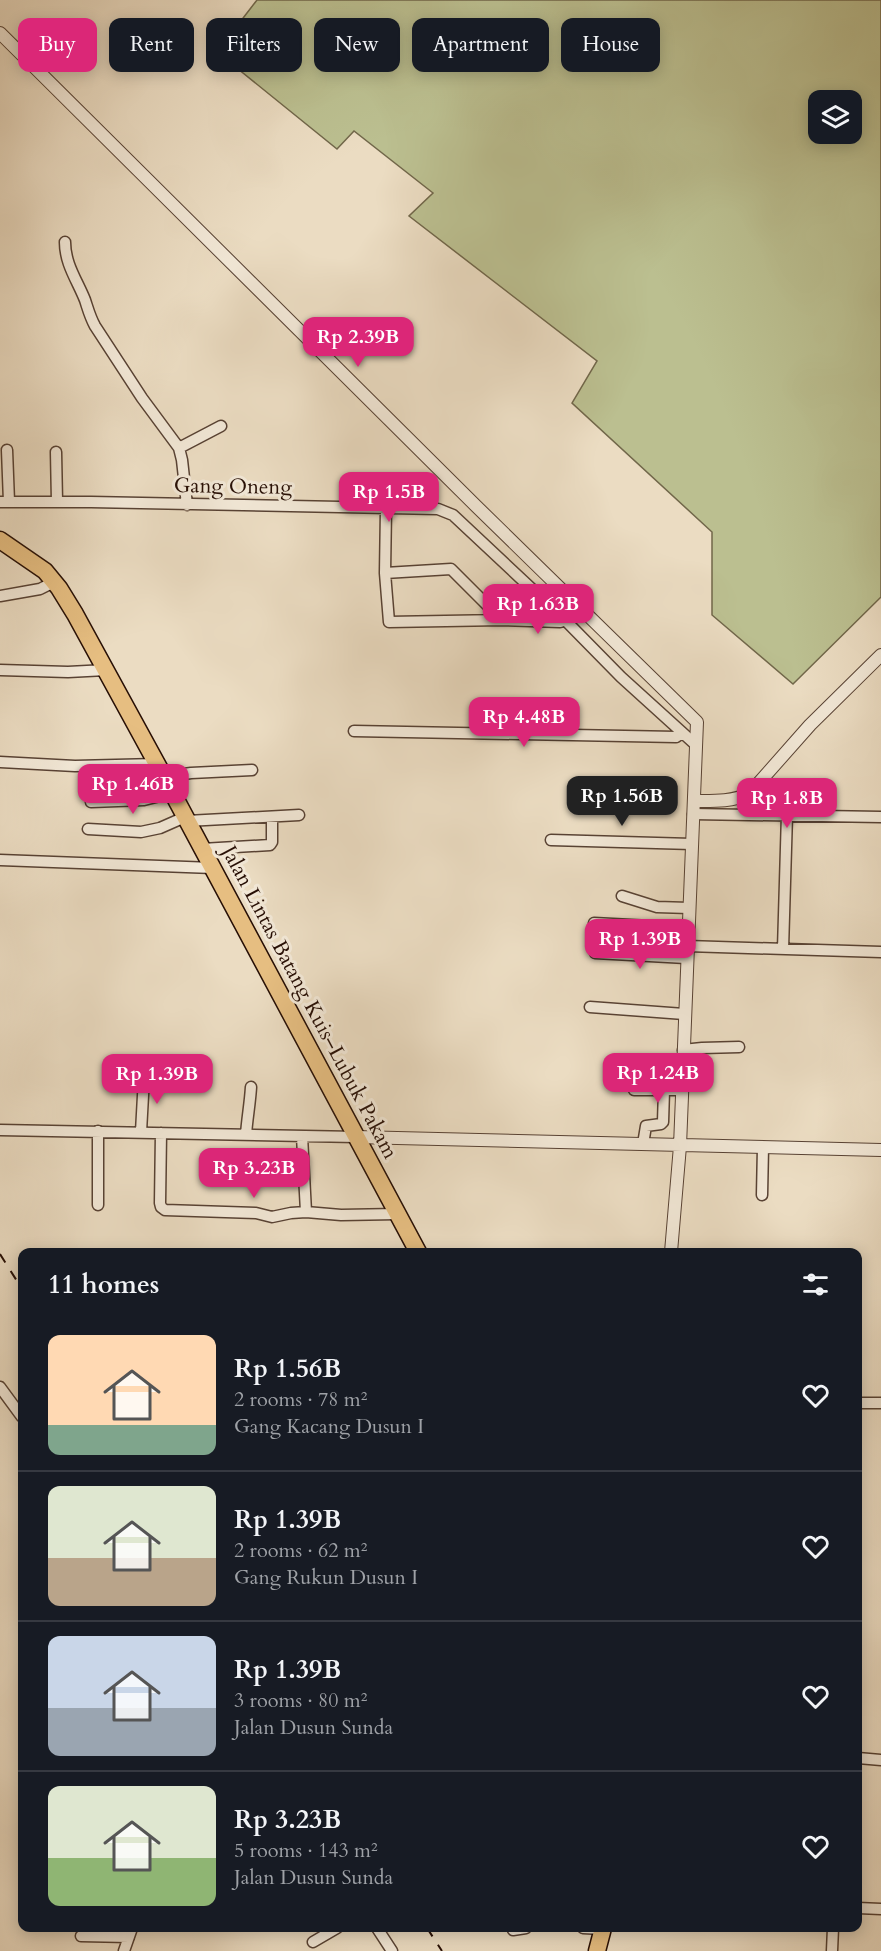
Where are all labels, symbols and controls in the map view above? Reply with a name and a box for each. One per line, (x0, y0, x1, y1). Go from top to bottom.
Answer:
chip: Buy (18, 18, 97, 72)
chip: Rent (109, 18, 194, 72)
chip: Filters (206, 18, 302, 72)
chip: New (314, 18, 400, 72)
chip: Apartment (412, 18, 549, 72)
chip: House (561, 18, 660, 72)
map controls (808, 90, 862, 144)
button: layers (808, 90, 862, 144)
pin: Rp 2.39B (296, 317, 420, 368)
text: Rp 2.39B (317, 323, 399, 350)
street label: Gang Oneng (174, 471, 293, 502)
pin: Rp 1.5B (334, 472, 444, 523)
text: Rp 1.5B (353, 478, 425, 505)
pin: Rp 1.63B (476, 584, 600, 635)
text: Rp 1.63B (497, 590, 579, 617)
pin: Rp 4.48B (462, 697, 586, 748)
text: Rp 4.48B (483, 703, 565, 730)
pin: Rp 1.46B (71, 764, 195, 815)
text: Rp 1.46B (92, 770, 174, 797)
pin: Rp 1.56B (560, 776, 684, 827)
pin: Rp 1.8B (732, 778, 842, 829)
text: Rp 1.56B (581, 782, 663, 809)
text: Rp 1.8B (751, 784, 823, 811)
street label: Jalan Lintas Batang Kuis–Lubuk Pakam (213, 838, 405, 1164)
pin: Rp 1.39B (578, 919, 702, 970)
text: Rp 1.39B (599, 925, 681, 952)
pin: Rp 1.24B (596, 1053, 720, 1104)
pin: Rp 1.39B (95, 1054, 219, 1105)
text: Rp 1.24B (617, 1059, 699, 1086)
text: Rp 1.39B (116, 1060, 198, 1087)
pin: Rp 3.23B (192, 1148, 316, 1199)
text: Rp 3.23B (213, 1154, 295, 1181)
text: 11 homes (48, 1267, 159, 1302)
icon: filters (799, 1268, 832, 1301)
text: Rp 1.56B (234, 1351, 341, 1386)
icon: home (96, 1359, 168, 1431)
icon: heart (799, 1379, 832, 1412)
text: 2 rooms · 78 m² (234, 1386, 367, 1413)
text: Gang Kacang Dusun I (234, 1413, 424, 1440)
text: Rp 1.39B (234, 1502, 341, 1537)
icon: home (96, 1510, 168, 1582)
icon: heart (799, 1530, 832, 1563)
text: 2 rooms · 62 m² (234, 1537, 367, 1564)
text: Gang Rukun Dusun I (234, 1564, 418, 1591)
text: Rp 1.39B (234, 1652, 341, 1687)
icon: home (96, 1660, 168, 1732)
icon: heart (799, 1680, 832, 1713)
text: 3 rooms · 80 m² (234, 1687, 367, 1714)
text: Jalan Dusun Sunda (234, 1714, 393, 1741)
text: Rp 3.23B (234, 1802, 341, 1837)
icon: home (96, 1810, 168, 1882)
icon: heart (799, 1830, 832, 1863)
text: 5 rooms · 143 m² (234, 1837, 378, 1864)
text: Jalan Dusun Sunda (234, 1864, 393, 1891)

